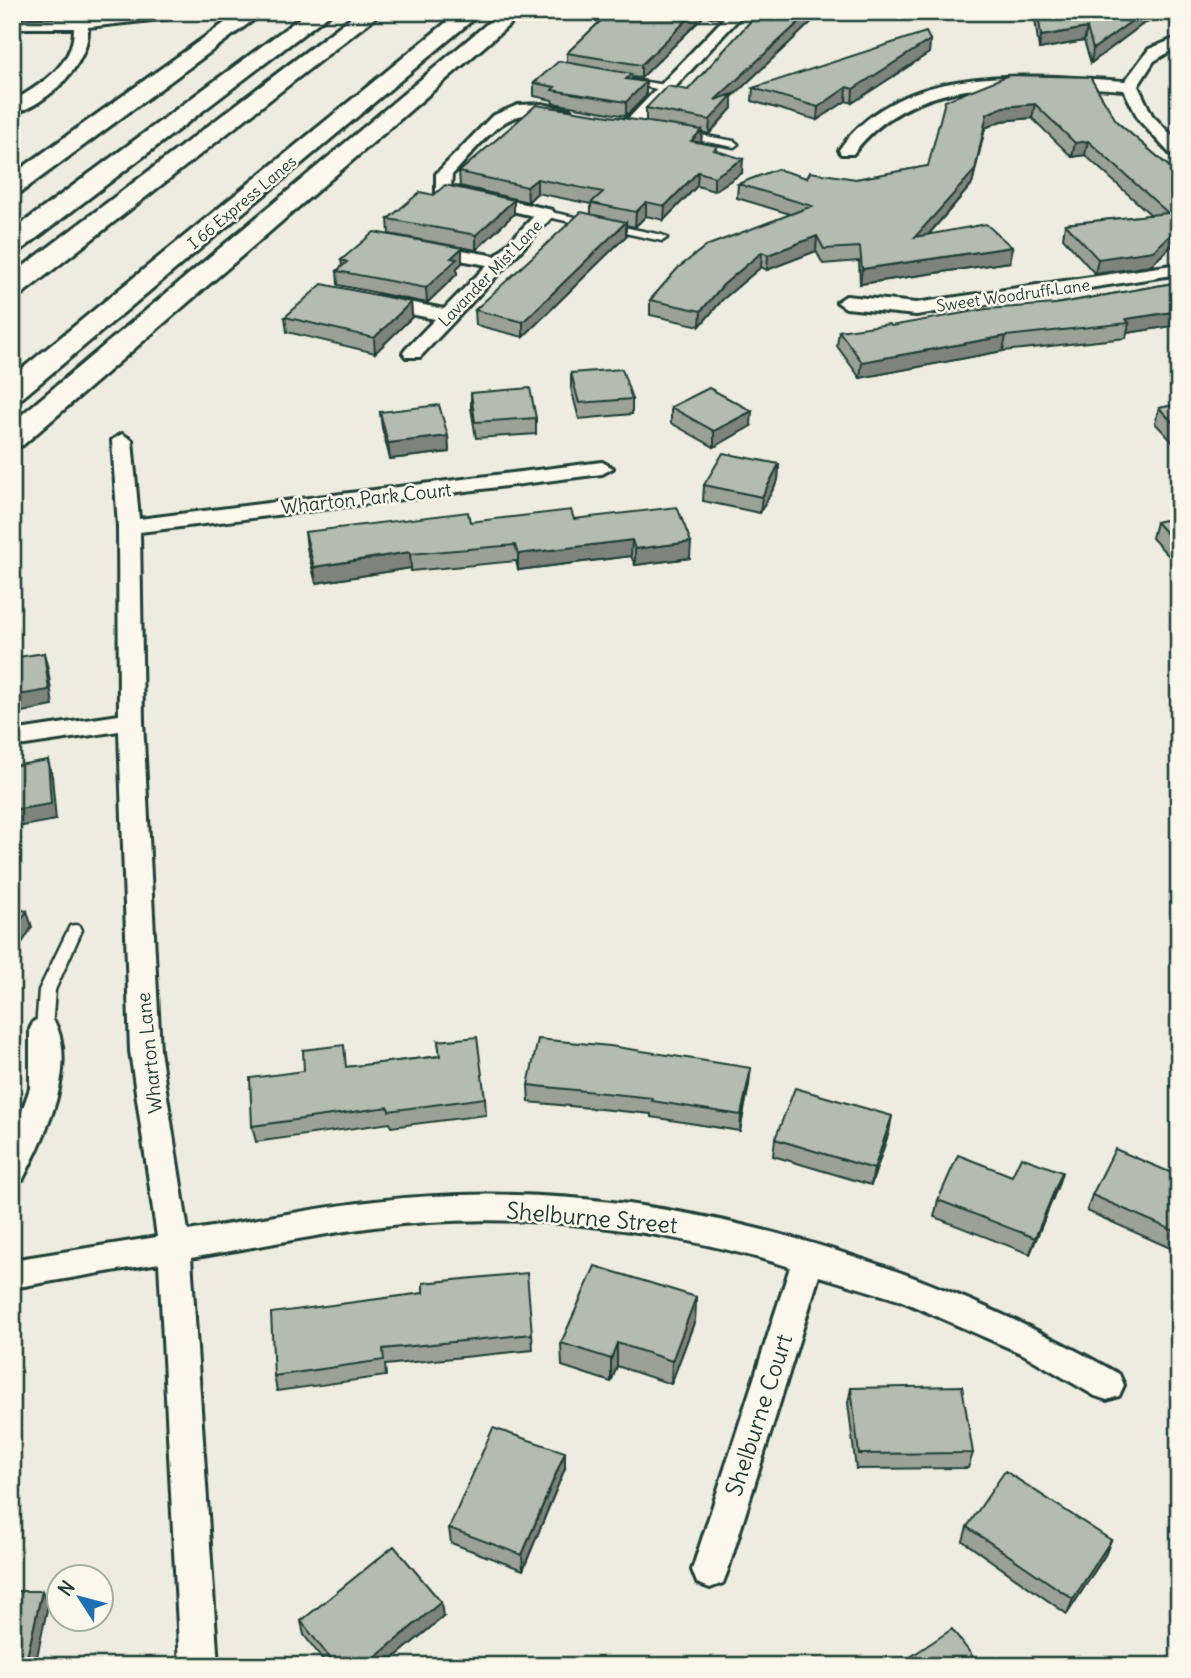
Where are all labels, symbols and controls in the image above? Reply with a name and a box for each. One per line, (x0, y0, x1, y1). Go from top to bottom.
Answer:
street label: I 66 Express Lanes (184, 151, 300, 253)
street label: Lavander Mist Lane (434, 215, 546, 331)
street label: Sweet Woodruff Lane (935, 274, 1091, 316)
street label: Wharton Park Court (279, 477, 453, 519)
street label: Wharton Lane (131, 991, 167, 1115)
street label: Shelburne Street (505, 1196, 679, 1239)
street label: Shelburne Court (719, 1330, 798, 1500)
north arrow (46, 1562, 116, 1632)
text: N (53, 1576, 80, 1600)

